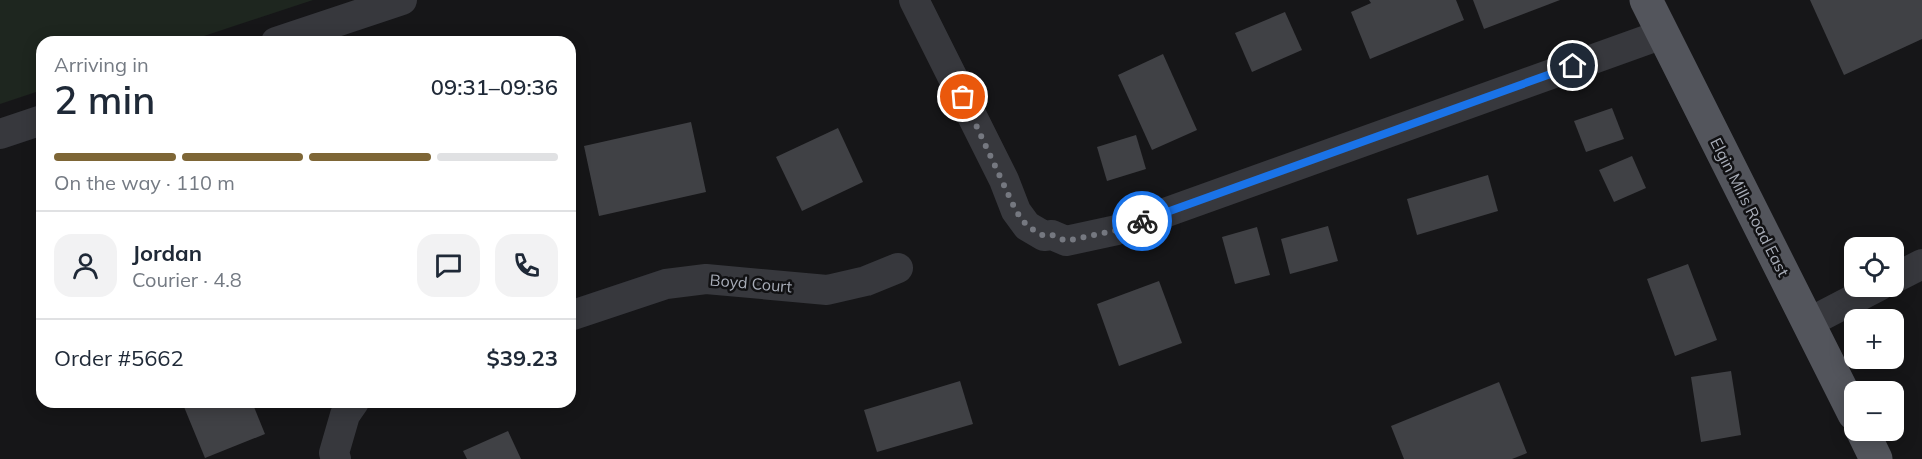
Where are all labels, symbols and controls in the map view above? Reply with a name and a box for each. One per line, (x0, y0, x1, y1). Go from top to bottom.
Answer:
pin (1547, 40, 1598, 91)
icon: home (1556, 49, 1589, 82)
text: Arriving in (54, 52, 149, 77)
pin (937, 71, 988, 122)
text: 09:31–09:36 (431, 73, 558, 101)
text: 2 min (54, 75, 155, 124)
icon: bag (946, 80, 979, 113)
street label: Elgin Mills Road East (1706, 134, 1794, 280)
text: On the way · 110 m (54, 170, 235, 195)
courier (1112, 191, 1172, 251)
icon: bike (1126, 205, 1159, 238)
button: person (54, 234, 117, 297)
button: chat (417, 234, 480, 297)
button: phone (495, 234, 558, 297)
map controls (1844, 237, 1904, 441)
button: locate (1844, 237, 1904, 297)
text: Jordan (132, 239, 202, 267)
text: Courier · 4.8 (132, 267, 242, 292)
street label: Boyd Court (709, 269, 793, 297)
button: + (1844, 309, 1904, 369)
text: Order #5662 (54, 344, 184, 372)
text: $39.23 (487, 344, 558, 372)
button: − (1844, 381, 1904, 441)

